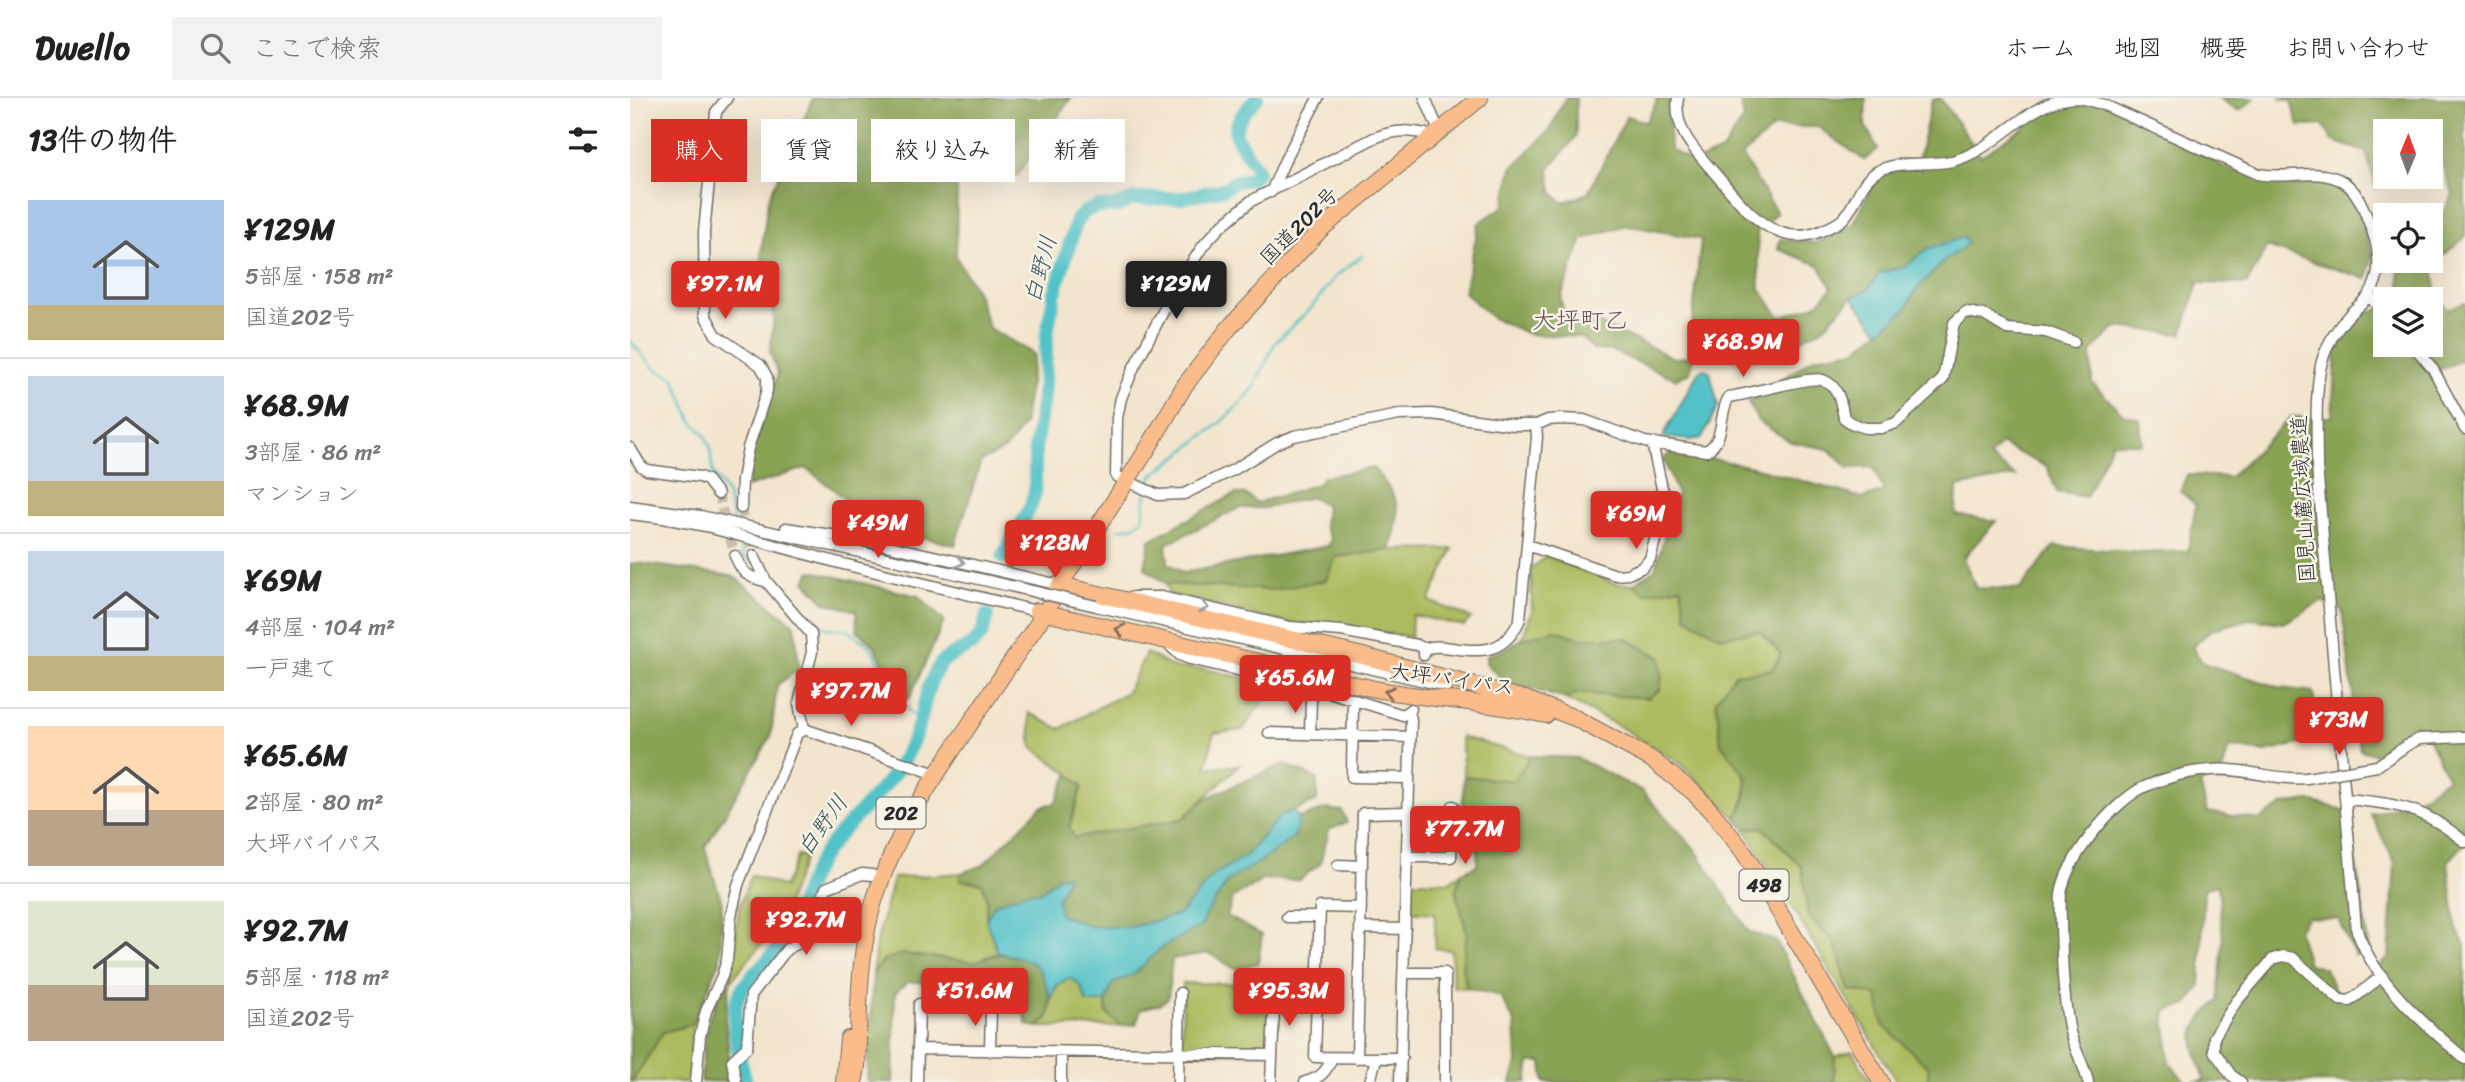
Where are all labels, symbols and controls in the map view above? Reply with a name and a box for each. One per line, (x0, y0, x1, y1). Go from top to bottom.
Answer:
search box (172, 17, 662, 80)
text: Dwello (35, 19, 130, 77)
text: ここで検索 (252, 25, 382, 71)
text: ホーム (2005, 27, 2076, 69)
text: 地図 (2114, 27, 2162, 69)
text: 概要 (2200, 27, 2248, 69)
text: お問い合わせ (2286, 27, 2430, 69)
icon: search (196, 29, 234, 67)
text: 13件の物件 (28, 113, 177, 167)
chip: 購入 (651, 119, 747, 182)
chip: 賃貸 (761, 119, 857, 182)
chip: 絞り込み (871, 119, 1015, 182)
chip: 新着 (1029, 119, 1125, 182)
north arrow (2373, 119, 2443, 189)
map controls (2373, 119, 2443, 357)
icon: filters (564, 121, 602, 159)
street label: 国道202号 (1250, 177, 1348, 275)
text: ¥129M (245, 202, 335, 256)
button: locate (2373, 203, 2443, 273)
icon: home (84, 228, 168, 312)
water label: 白野川 (1012, 230, 1069, 308)
text: 5部屋 · 158 m² (245, 256, 394, 297)
pin: ¥97.1M (668, 262, 782, 321)
pin: ¥129M (1127, 262, 1225, 321)
text: ¥97.1M (687, 263, 763, 304)
text: ¥129M (1142, 263, 1210, 304)
button: layers (2373, 287, 2443, 357)
text: 国道202号 (245, 297, 355, 338)
district label: 大坪町乙 (1532, 299, 1628, 341)
pin: ¥68.9M (1686, 320, 1800, 379)
text: ¥68.9M (1703, 321, 1783, 362)
text: ¥68.9M (245, 378, 349, 432)
icon: home (84, 404, 168, 488)
street label: 国見山麓広域農道 (2280, 414, 2326, 584)
text: 3部屋 · 86 m² (245, 432, 381, 473)
text: マンション (245, 473, 359, 514)
pin: ¥69M (1595, 491, 1677, 551)
text: ¥69M (1607, 493, 1665, 534)
pin: ¥49M (837, 500, 919, 560)
text: ¥49M (848, 502, 908, 543)
pin: ¥128M (1006, 520, 1104, 580)
text: ¥128M (1021, 522, 1089, 563)
text: ¥69M (245, 553, 322, 607)
one-way arrow (954, 554, 966, 568)
icon: home (84, 579, 168, 663)
one-way arrow (1198, 599, 1210, 613)
text: 4部屋 · 104 m² (245, 607, 395, 648)
one-way arrow (1114, 624, 1126, 638)
text: 一戸建て (245, 648, 337, 689)
street label: 大坪バイパス (1387, 651, 1517, 707)
pin: ¥65.6M (1238, 656, 1352, 715)
text: ¥65.6M (1256, 657, 1334, 698)
pin: ¥97.7M (794, 668, 908, 728)
text: ¥97.7M (812, 670, 890, 711)
one-way arrow (1383, 685, 1395, 700)
pin: ¥73M (2298, 698, 2380, 757)
text: ¥73M (2310, 699, 2368, 740)
text: ¥65.6M (245, 728, 348, 782)
icon: home (84, 754, 168, 838)
text: 2部屋 · 80 m² (245, 782, 383, 823)
water label: 白野川 (786, 785, 859, 865)
road number: 202 (876, 798, 926, 828)
pin: ¥77.7M (1408, 806, 1522, 866)
text: ¥77.7M (1426, 808, 1504, 849)
text: 大坪バイパス (245, 823, 383, 864)
road number: 498 (1740, 870, 1788, 900)
pin: ¥92.7M (749, 898, 863, 957)
text: ¥92.7M (766, 899, 846, 940)
text: ¥92.7M (245, 903, 348, 957)
icon: home (84, 929, 168, 1013)
text: 5部屋 · 118 m² (245, 957, 389, 998)
pin: ¥51.6M (918, 968, 1032, 1028)
pin: ¥95.3M (1232, 968, 1346, 1028)
text: ¥51.6M (937, 970, 1013, 1011)
text: ¥95.3M (1249, 970, 1329, 1011)
text: 国道202号 (245, 998, 355, 1039)

